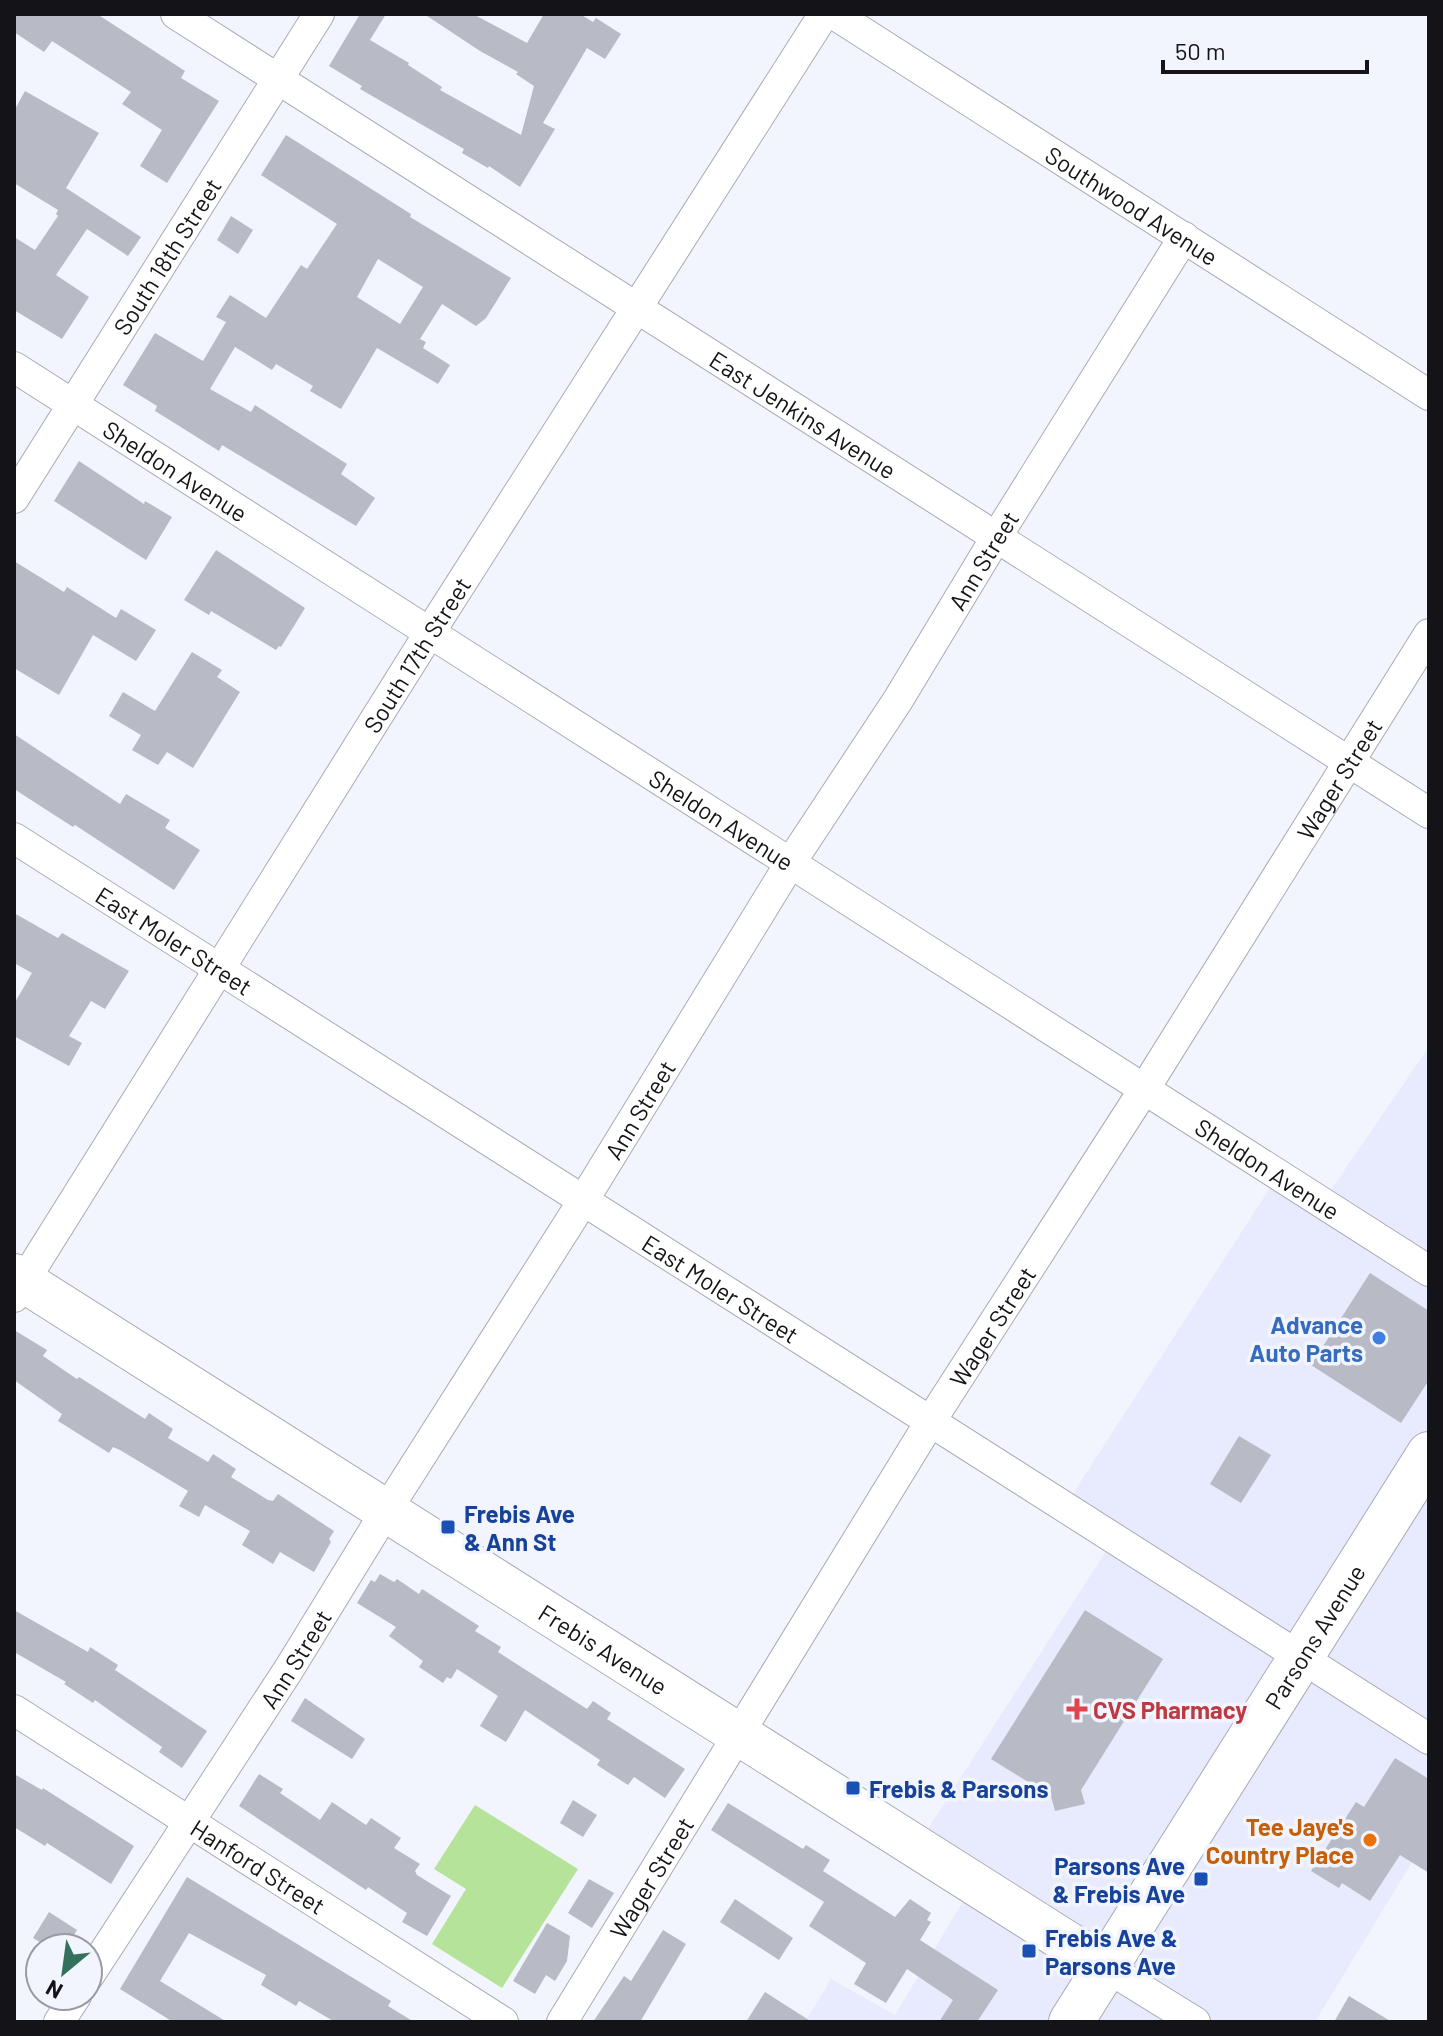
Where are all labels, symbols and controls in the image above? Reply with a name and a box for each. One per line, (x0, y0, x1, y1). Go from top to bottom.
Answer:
scale bar (1163, 24, 1367, 74)
text: 50 m (1175, 36, 1226, 65)
street label: Southwood Avenue (1041, 139, 1224, 271)
street label: South 18th Street (106, 172, 227, 340)
street label: East Jenkins Avenue (705, 344, 902, 484)
street label: Sheldon Avenue (98, 414, 253, 527)
street label: Ann Street (942, 505, 1024, 615)
street label: South 17th Street (356, 571, 476, 738)
street label: Wager Street (1290, 713, 1387, 844)
street label: Sheldon Avenue (644, 762, 799, 876)
street label: East Moler Street (91, 880, 258, 1001)
street label: Ann Street (598, 1055, 681, 1164)
street label: Sheldon Avenue (1190, 1111, 1345, 1225)
street label: East Moler Street (637, 1228, 804, 1349)
street label: Wager Street (943, 1261, 1041, 1391)
place label: Advance Auto Parts (1249, 1310, 1363, 1367)
marker: Advance Auto Parts (1370, 1329, 1388, 1347)
place label: Frebis Ave & Ann St (464, 1499, 575, 1556)
marker: Frebis Ave & Ann St (439, 1518, 457, 1536)
street label: Parsons Avenue (1258, 1559, 1370, 1714)
street label: Frebis Avenue (534, 1597, 673, 1700)
street label: Ann Street (253, 1604, 337, 1713)
place label: CVS Pharmacy (1093, 1695, 1247, 1724)
marker: CVS Pharmacy (1068, 1700, 1086, 1718)
place label: Frebis & Parsons (869, 1774, 1048, 1803)
marker: Frebis & Parsons (844, 1779, 862, 1797)
street label: Wager Street (603, 1811, 699, 1943)
street label: Hanford Street (186, 1812, 331, 1920)
place label: Tee Jaye's Country Place (1206, 1812, 1354, 1869)
marker: Tee Jaye's Country Place (1361, 1831, 1379, 1849)
place label: Parsons Ave & Frebis Ave (1052, 1851, 1185, 1908)
marker: Parsons Ave & Frebis Ave (1192, 1870, 1210, 1888)
place label: Frebis Ave & Parsons Ave (1045, 1923, 1178, 1980)
north arrow (24, 1932, 104, 2012)
marker: Frebis Ave & Parsons Ave (1020, 1942, 1038, 1960)
text: N (41, 1975, 67, 2005)

